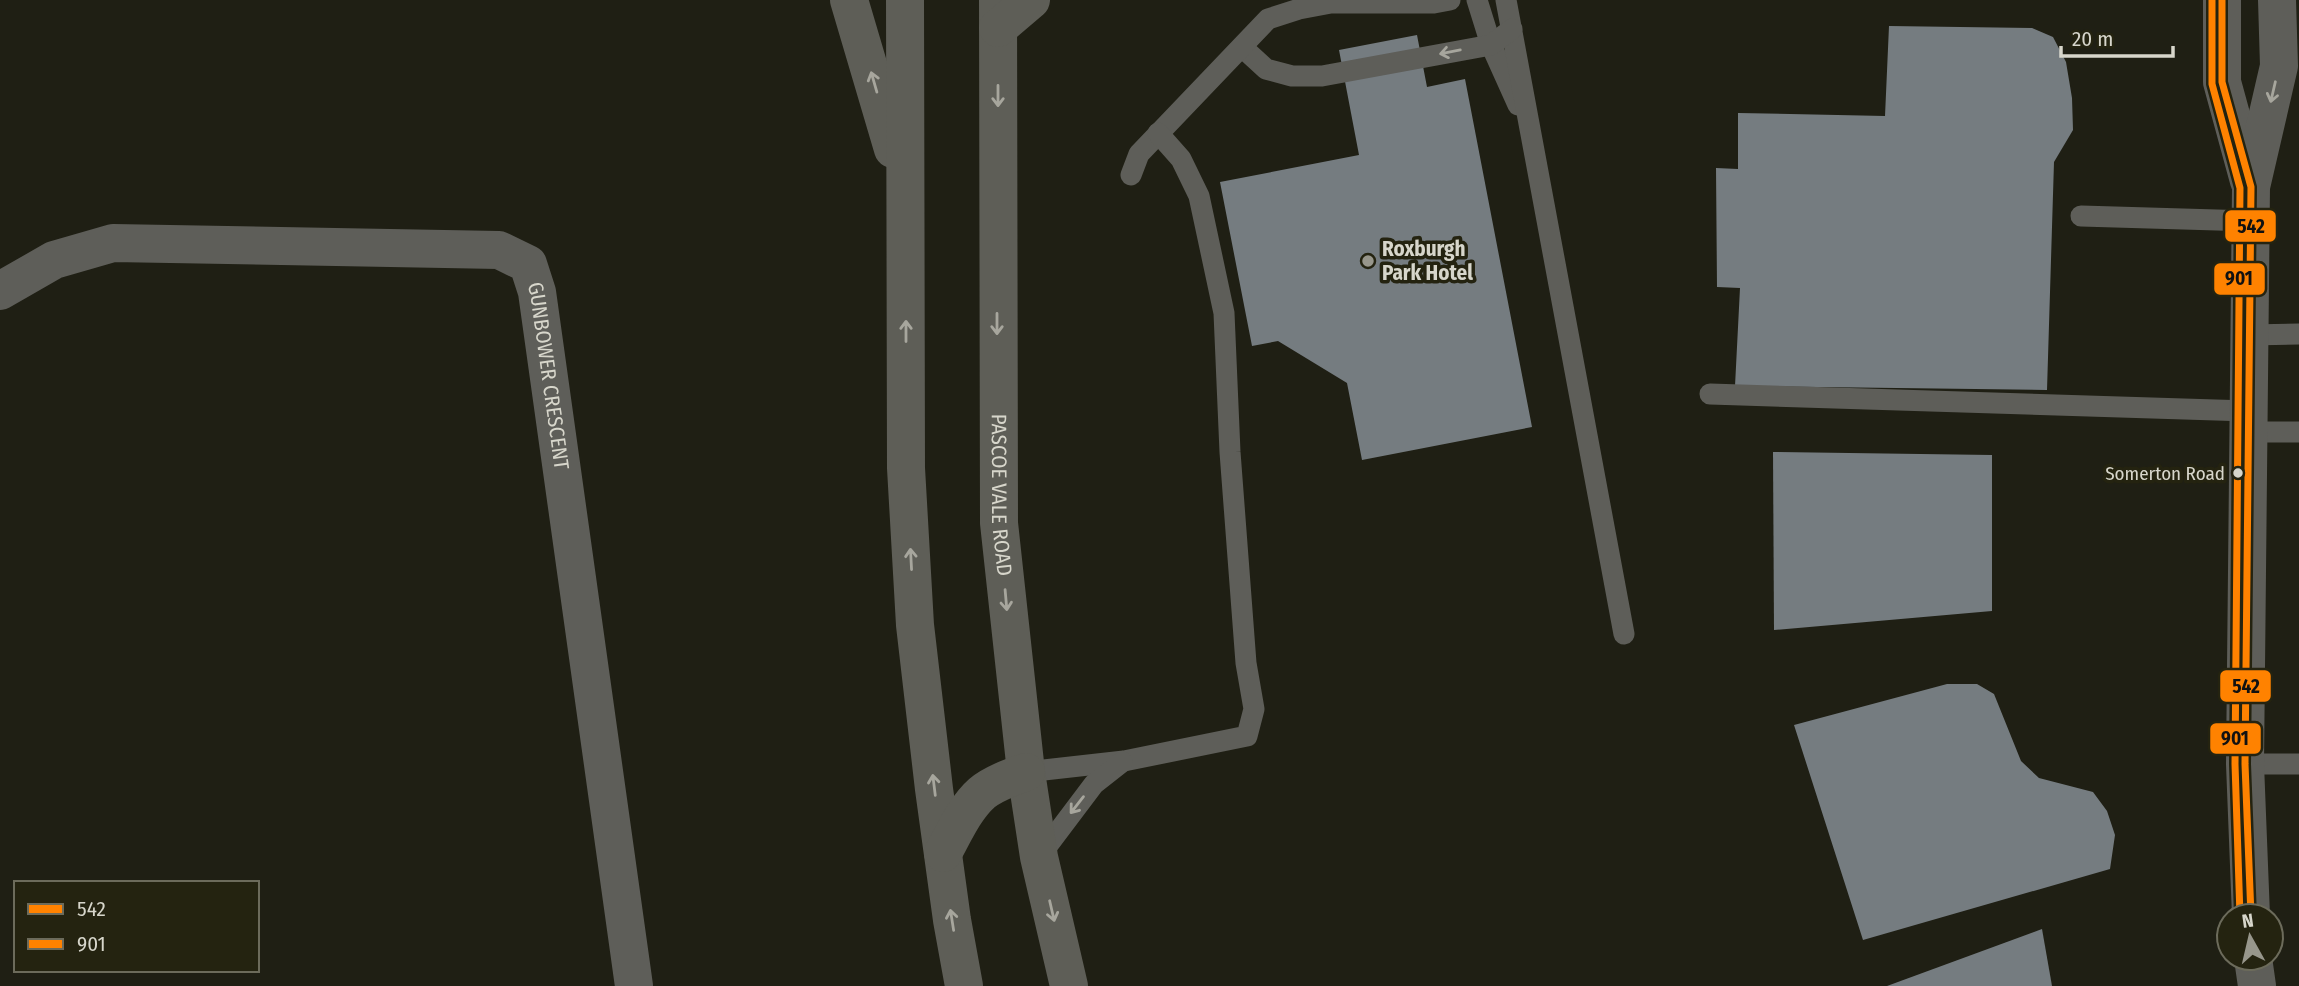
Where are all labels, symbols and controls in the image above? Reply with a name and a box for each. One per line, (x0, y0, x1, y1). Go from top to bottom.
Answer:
scale bar (2061, 14, 2173, 58)
text: 20 m (2072, 26, 2113, 52)
one-way arrow (1439, 46, 1462, 60)
one-way arrow (867, 71, 880, 94)
one-way arrow (2265, 80, 2279, 103)
one-way arrow (991, 84, 1005, 107)
line badge: 542 (2224, 209, 2277, 243)
text: 542 (2237, 215, 2265, 238)
place label: Roxburgh Park Hotel (1382, 236, 1473, 286)
marker: Roxburgh Park Hotel (1360, 253, 1376, 269)
line badge: 901 (2213, 262, 2266, 296)
text: 901 (2225, 267, 2253, 290)
street label: GUNBOWER CRESCENT (522, 279, 575, 472)
one-way arrow (990, 312, 1004, 335)
one-way arrow (899, 320, 913, 343)
street label: PASCOE VALE ROAD (986, 414, 1018, 577)
place label: Somerton Road (2105, 462, 2225, 485)
marker: Somerton Road (2231, 466, 2245, 480)
one-way arrow (905, 548, 918, 571)
one-way arrow (1000, 588, 1013, 611)
line badge: 542 (2219, 669, 2272, 703)
text: 542 (2232, 675, 2260, 698)
line badge: 901 (2209, 722, 2262, 755)
text: 901 (2221, 727, 2249, 750)
one-way arrow (927, 774, 940, 797)
one-way arrow (1070, 795, 1085, 814)
legend (14, 881, 259, 972)
text: 542 (77, 896, 106, 922)
one-way arrow (1045, 899, 1059, 922)
north arrow (2215, 902, 2285, 972)
text: N (2240, 908, 2255, 933)
one-way arrow (945, 909, 958, 931)
text: 901 (77, 931, 106, 957)

